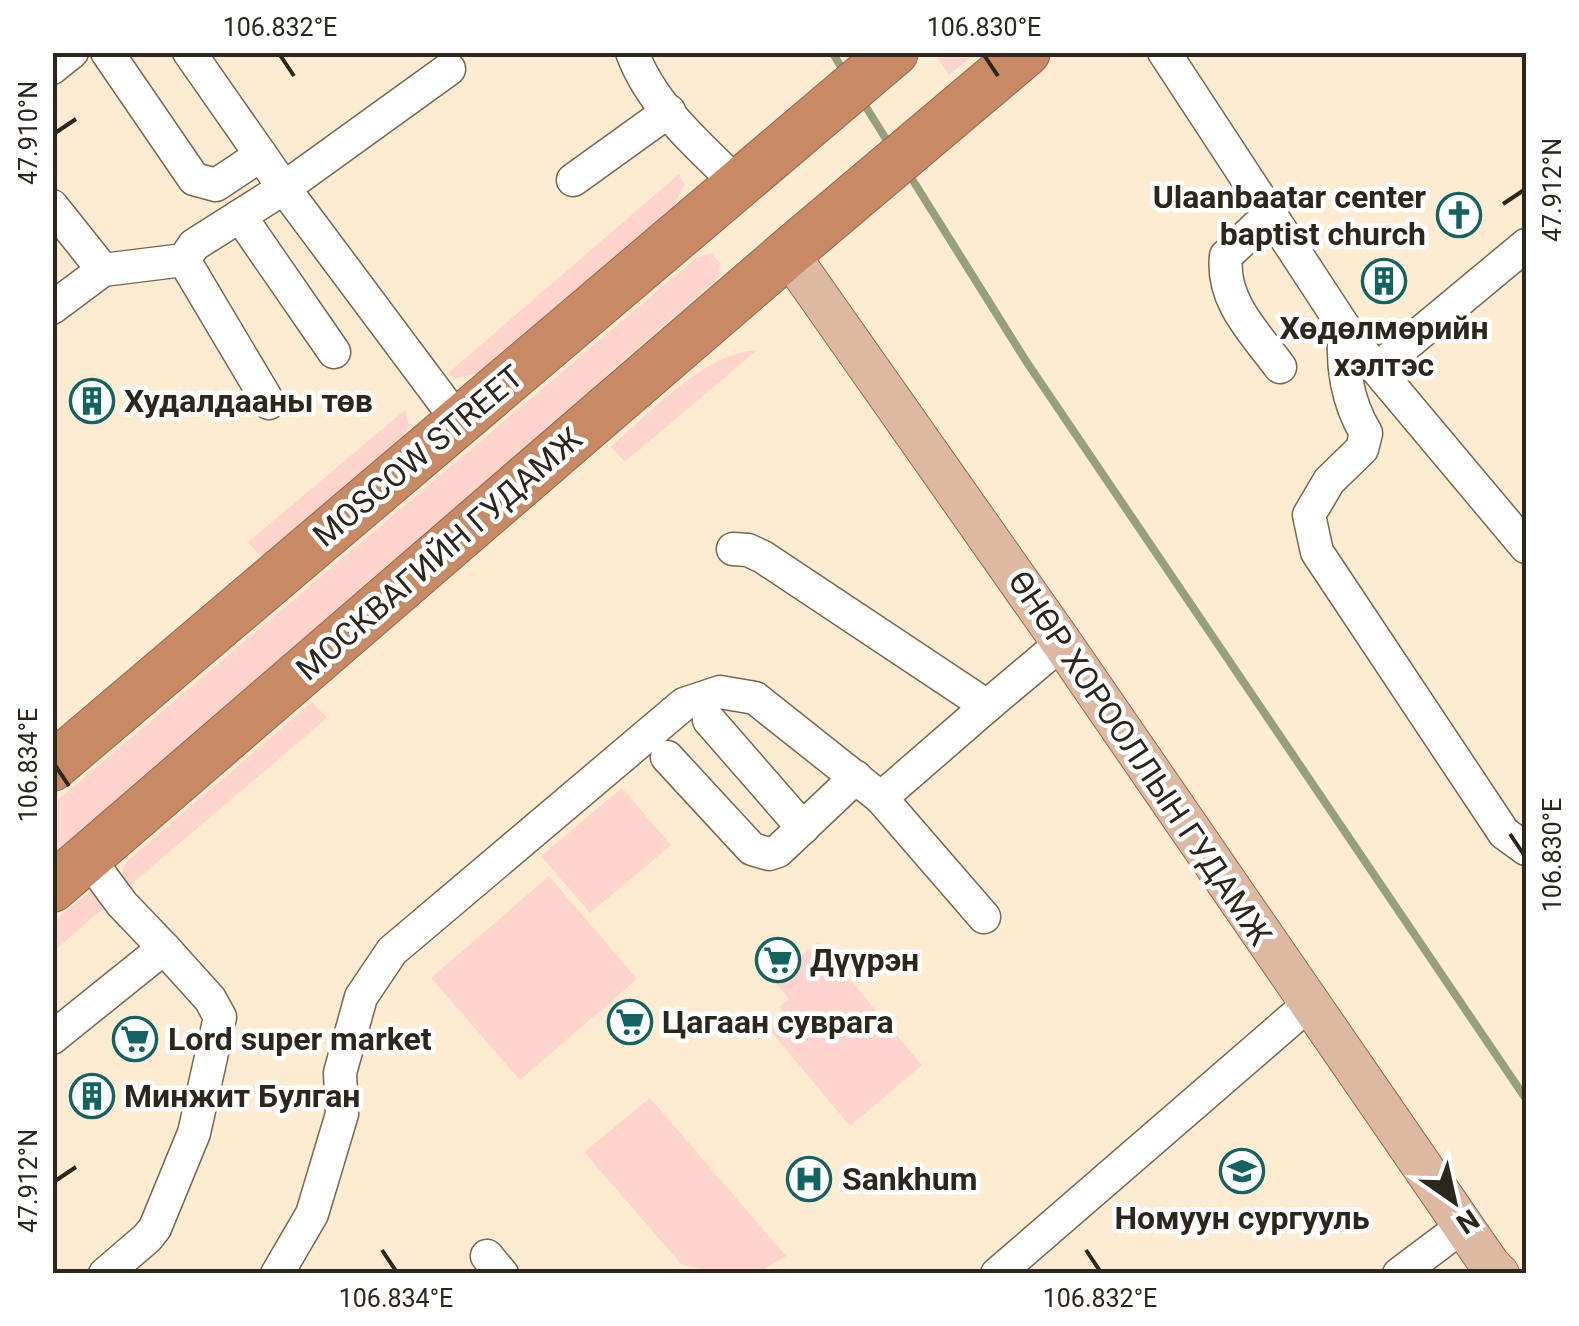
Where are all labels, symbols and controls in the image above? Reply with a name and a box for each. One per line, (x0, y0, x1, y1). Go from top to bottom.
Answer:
text: 106.832°E (223, 13, 337, 42)
text: 106.830°E (927, 13, 1041, 42)
text: 47.910°N (14, 81, 43, 185)
text: 47.912°N (1538, 138, 1567, 242)
place label: Ulaanbaatar center baptist church (1153, 178, 1426, 253)
church icon: Ulaanbaatar center baptist church (1436, 192, 1482, 238)
building icon: Хөдөлмөрийн хэлтэс (1361, 258, 1407, 304)
place label: Хөдөлмөрийн хэлтэс (1279, 309, 1489, 384)
street label: MOSCOW STREET (306, 357, 530, 555)
building icon: Худалдааны төв (69, 378, 115, 424)
place label: Худалдааны төв (124, 382, 373, 420)
street label: МОСКВАГИЙН ГУДАМЖ (289, 420, 589, 688)
street label: ӨНӨР ХОРООЛЛЫН ГУДАМЖ (1000, 564, 1280, 952)
text: 106.834°E (14, 708, 43, 822)
text: 106.830°E (1538, 798, 1567, 912)
supermarket icon: Дүүрэн (755, 937, 801, 983)
place label: Дүүрэн (810, 941, 919, 979)
supermarket icon: Цагаан суврага (607, 999, 653, 1045)
place label: Цагаан суврага (662, 1003, 894, 1041)
supermarket icon: Lord super market (112, 1016, 158, 1062)
place label: Lord super market (168, 1020, 432, 1058)
building icon: Минжит Булган (69, 1073, 115, 1119)
place label: Минжит Булган (124, 1077, 360, 1115)
text: 47.912°N (14, 1129, 43, 1233)
school or university icon: Номуун сургууль (1219, 1148, 1265, 1194)
north arrow (1404, 1151, 1504, 1251)
hospital icon: Sankhum (786, 1156, 832, 1202)
place label: Sankhum (842, 1160, 977, 1198)
place label: Номуун сургууль (1114, 1199, 1370, 1237)
text: N (1450, 1202, 1485, 1241)
text: 106.834°E (339, 1284, 453, 1313)
text: 106.832°E (1043, 1284, 1157, 1313)

